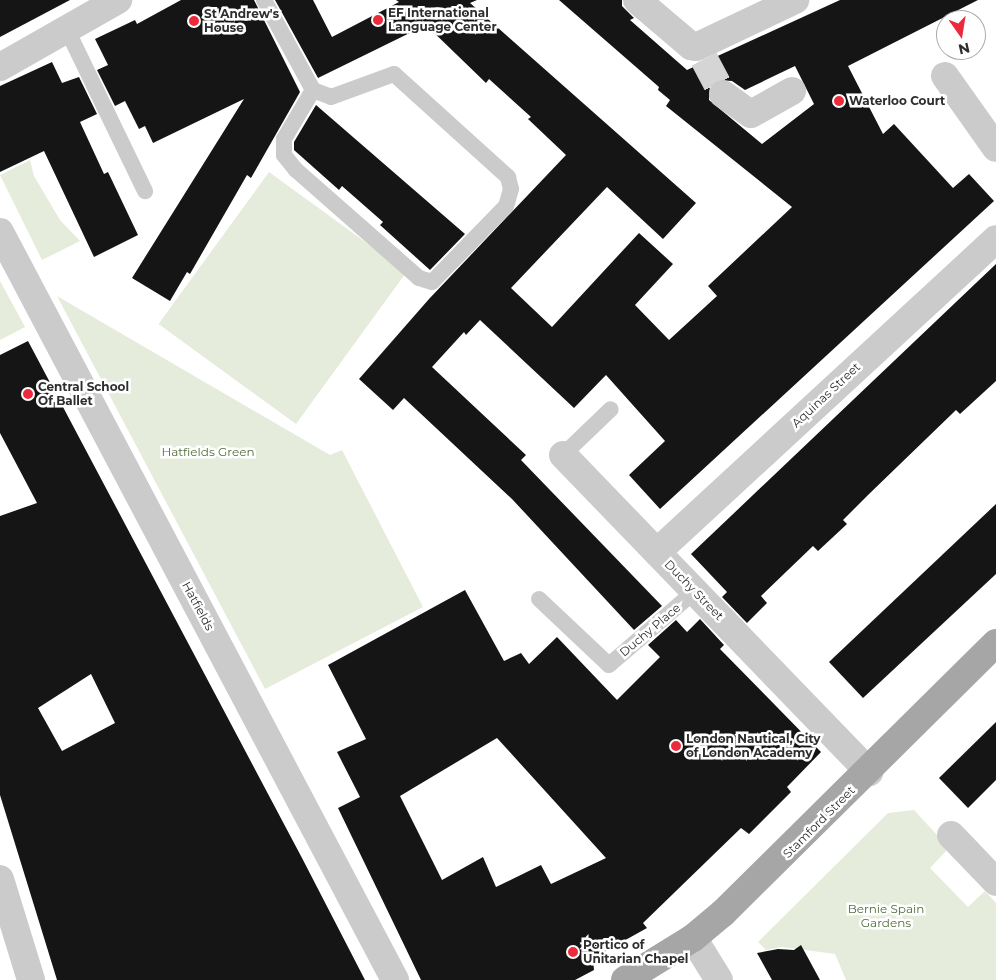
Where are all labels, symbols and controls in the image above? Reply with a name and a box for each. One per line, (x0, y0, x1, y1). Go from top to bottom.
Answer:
place label: EF International Language Center (388, 6, 497, 34)
place label: St Andrew's House (204, 7, 279, 35)
north arrow (936, 10, 986, 60)
marker: EF International Language Center (372, 14, 384, 26)
marker: St Andrew's House (188, 15, 200, 27)
text: N (957, 39, 972, 59)
place label: Waterloo Court (849, 94, 945, 108)
marker: Waterloo Court (833, 95, 845, 107)
street label: Aquinas Street (789, 360, 863, 430)
place label: Central School Of Ballet (38, 380, 129, 408)
marker: Central School Of Ballet (22, 388, 34, 400)
park label: Hatfields Green (161, 445, 255, 459)
street label: Duchy Street (662, 557, 726, 623)
street label: Hatfields (179, 579, 217, 633)
street label: Duchy Place (617, 600, 683, 660)
place label: London Nautical, City of London Academy (686, 732, 820, 760)
marker: London Nautical, City of London Academy (670, 740, 682, 752)
street label: Stamford Street (780, 783, 858, 861)
park label: Bernie Spain Gardens (848, 902, 924, 930)
place label: Portico of Unitarian Chapel (583, 938, 688, 966)
marker: Portico of Unitarian Chapel (567, 946, 579, 958)

